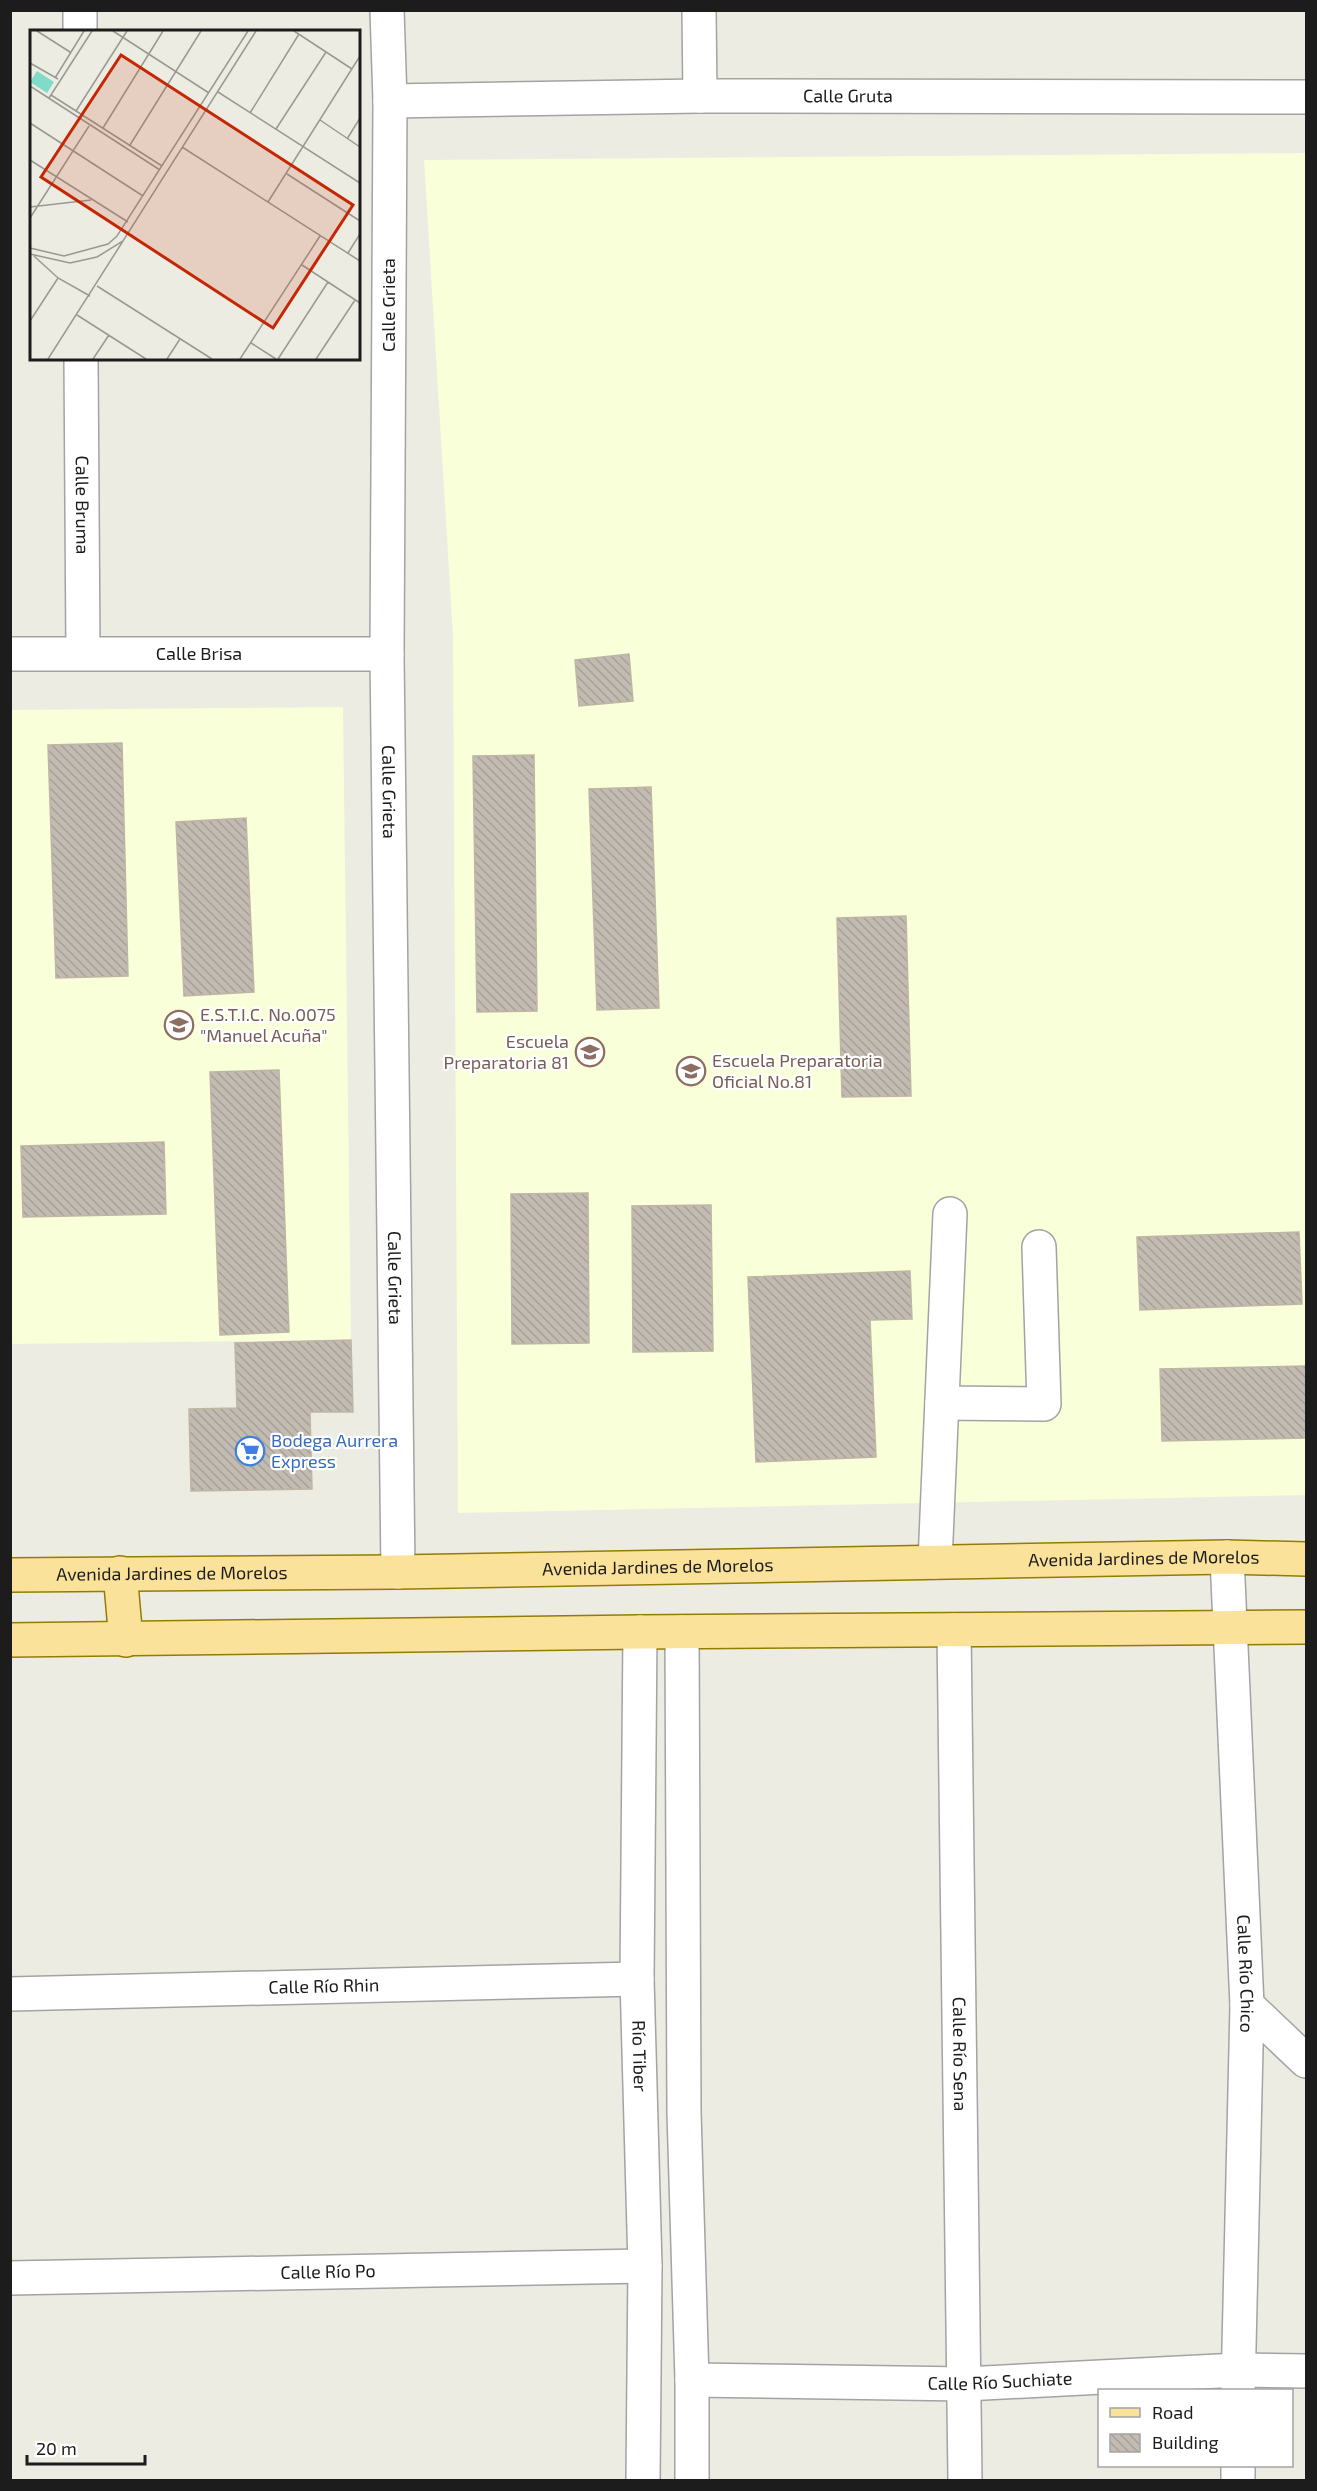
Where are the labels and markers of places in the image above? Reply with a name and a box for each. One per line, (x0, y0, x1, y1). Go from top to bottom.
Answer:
place label: E.S.T.I.C. No.0075 "Manuel Acuña" (200, 1003, 336, 1046)
school or university icon: E.S.T.I.C. No.0075 "Manuel Acuña" (163, 1009, 195, 1041)
place label: Escuela Preparatoria 81 (444, 1030, 569, 1073)
school or university icon: Escuela Preparatoria 81 (574, 1036, 606, 1068)
place label: Escuela Preparatoria Oficial No.81 (712, 1049, 883, 1092)
school or university icon: Escuela Preparatoria Oficial No.81 (675, 1055, 707, 1087)
place label: Bodega Aurrera Express (271, 1429, 398, 1472)
supermarket icon: Bodega Aurrera Express (234, 1435, 266, 1467)

